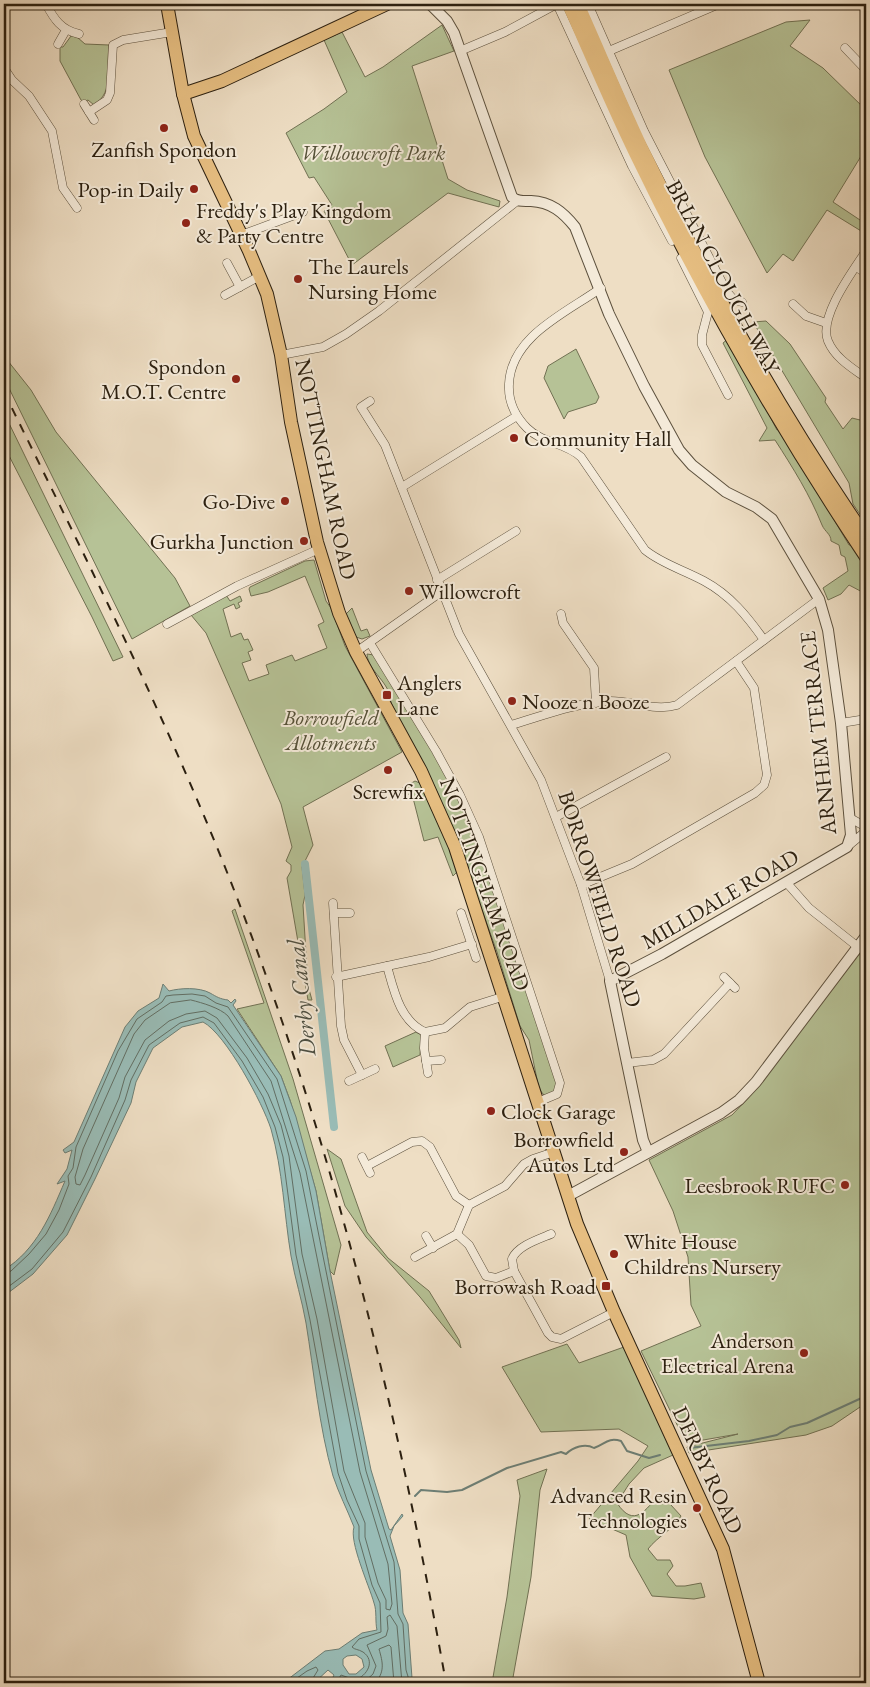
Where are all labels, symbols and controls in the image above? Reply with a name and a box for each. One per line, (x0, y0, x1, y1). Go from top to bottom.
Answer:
marker: Zanfish Spondon (158, 122, 170, 134)
place label: Zanfish Spondon (91, 135, 237, 164)
park label: Willowcroft Park (301, 138, 445, 167)
place label: Pop-in Daily (78, 175, 184, 204)
street label: BRIAN CLOUGH WAY (659, 175, 787, 380)
marker: Pop-in Daily (188, 183, 200, 195)
place label: Freddy's Play Kingdom & Party Centre (196, 196, 392, 250)
marker: Freddy's Play Kingdom & Party Centre (180, 217, 192, 229)
place label: The Laurels Nursing Home (308, 252, 437, 306)
marker: The Laurels Nursing Home (292, 273, 304, 285)
place label: Spondon M.O.T. Centre (101, 352, 226, 406)
street label: NOTTINGHAM ROAD (288, 356, 364, 582)
marker: Spondon M.O.T. Centre (230, 373, 242, 385)
place label: Community Hall (524, 424, 671, 453)
marker: Community Hall (508, 432, 520, 444)
place label: Go-Dive (202, 487, 275, 516)
marker: Go-Dive (279, 495, 291, 507)
place label: Gurkha Junction (150, 527, 294, 556)
marker: Gurkha Junction (298, 535, 310, 547)
place label: Willowcroft (419, 577, 521, 606)
marker: Willowcroft (403, 585, 415, 597)
street label: ARNHEM TERRACE (793, 630, 843, 837)
place label: Anglers Lane (396, 668, 462, 722)
place label: Nooze n Booze (522, 687, 650, 716)
marker: Anglers Lane (381, 689, 393, 701)
marker: Nooze n Booze (506, 695, 518, 707)
park label: Borrowfield Allotments (282, 703, 380, 757)
marker: Screwfix (382, 764, 394, 776)
street label: NOTTINGHAM ROAD (433, 773, 537, 995)
place label: Screwfix (353, 777, 424, 806)
street label: BORROWFIELD ROAD (551, 787, 649, 1011)
street label: MILLDALE ROAD (636, 842, 804, 956)
water label: Derby Canal (279, 937, 323, 1059)
place label: Clock Garage (501, 1097, 616, 1126)
marker: Clock Garage (485, 1105, 497, 1117)
place label: Borrowfield Autos Ltd (513, 1125, 615, 1179)
marker: Borrowfield Autos Ltd (618, 1146, 630, 1158)
place label: Leesbrook RUFC (684, 1171, 835, 1200)
marker: Leesbrook RUFC (839, 1179, 851, 1191)
place label: White House Childrens Nursery (624, 1227, 781, 1281)
marker: White House Childrens Nursery (608, 1248, 620, 1260)
place label: Borrowash Road (455, 1272, 597, 1301)
marker: Borrowash Road (600, 1280, 612, 1292)
place label: Anderson Electrical Arena (661, 1326, 794, 1380)
marker: Anderson Electrical Arena (798, 1347, 810, 1359)
street label: DERBY ROAD (666, 1401, 750, 1539)
place label: Advanced Resin Technologies (549, 1481, 687, 1535)
marker: Advanced Resin Technologies (691, 1502, 703, 1514)

